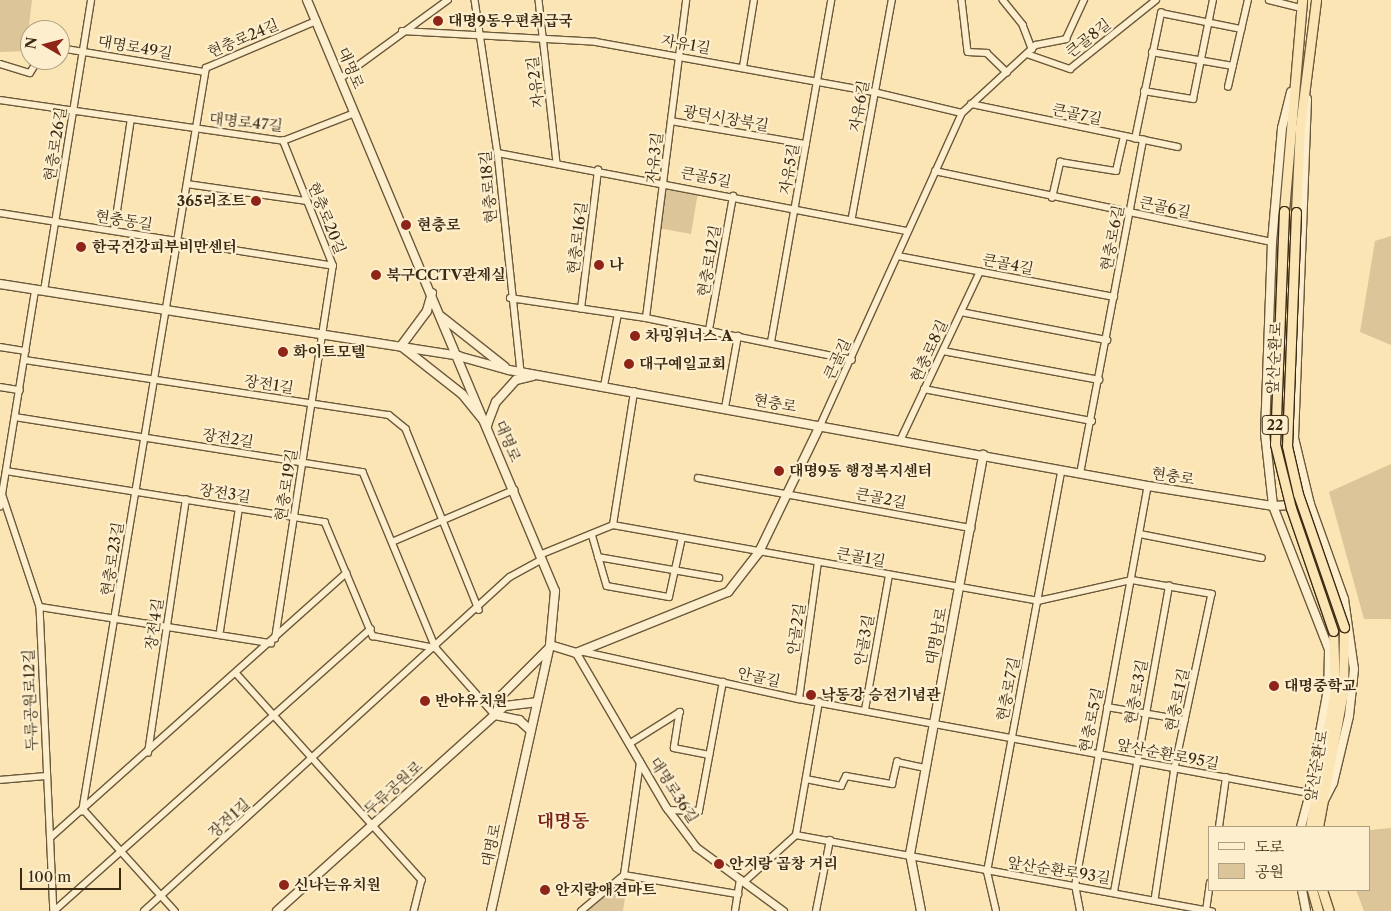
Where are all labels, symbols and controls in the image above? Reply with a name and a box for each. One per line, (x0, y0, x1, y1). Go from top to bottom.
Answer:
place label: 대명9동우편취급국 (448, 12, 573, 30)
street label: 현충로24길 (205, 15, 281, 61)
marker: 대명9동우편취급국 (432, 15, 444, 27)
street label: 큰골8길 (1062, 15, 1114, 61)
north arrow (20, 20, 70, 70)
street label: 자유1길 (660, 31, 712, 57)
street label: 대명로49길 (96, 32, 174, 62)
text: N (21, 36, 41, 50)
street label: 대명로 (334, 44, 368, 92)
street label: 자유2길 (523, 55, 547, 109)
street label: 자유6길 (846, 79, 872, 133)
street label: 큰골7길 (1050, 100, 1104, 128)
street label: 광덕시장북길 (682, 102, 770, 134)
street label: 현충로26길 (40, 105, 70, 183)
street label: 대명로47길 (208, 109, 284, 135)
street label: 자유3길 (642, 131, 666, 185)
street label: 자유5길 (776, 142, 802, 196)
street label: 현충로18길 (476, 150, 500, 224)
street label: 큰골5길 (679, 163, 733, 191)
street label: 현충로20길 (304, 179, 350, 257)
place label: 365리조트 (177, 192, 246, 210)
street label: 큰골6길 (1138, 193, 1192, 221)
marker: 365리조트 (250, 195, 262, 207)
street label: 현충로16길 (564, 201, 590, 275)
street label: 현충로6길 (1097, 204, 1127, 272)
street label: 현충동길 (94, 207, 154, 233)
place label: 현충로 (417, 216, 460, 234)
marker: 현충로 (399, 218, 413, 232)
street label: 현충로12길 (694, 224, 724, 298)
place label: 한국건강피부비만센터 (92, 238, 237, 256)
marker: 한국건강피부비만센터 (74, 240, 88, 254)
street label: 큰골4길 (981, 250, 1035, 278)
place label: 나 (609, 256, 623, 274)
marker: 나 (593, 259, 605, 271)
place label: 북구CCTV관제실 (386, 266, 506, 284)
marker: 북구CCTV관제실 (370, 269, 382, 281)
street label: 현충로8길 (907, 317, 951, 385)
street label: 앞산순환로 (1263, 321, 1285, 395)
place label: 차밍위너스 A (645, 327, 733, 345)
marker: 차밍위너스 A (629, 330, 641, 342)
street label: 큰골길 (820, 335, 854, 383)
place label: 화이트모텔 (293, 343, 365, 361)
marker: 화이트모텔 (277, 346, 289, 358)
place label: 대구예일교회 (639, 355, 726, 373)
marker: 대구예일교회 (623, 358, 635, 370)
street label: 장전1길 (243, 371, 295, 397)
street label: 현충로 (752, 390, 798, 416)
road number: 22 (1261, 414, 1289, 436)
street label: 대명로 (491, 417, 525, 465)
street label: 장전2길 (201, 425, 255, 451)
street label: 현충로19길 (271, 448, 301, 522)
place label: 대명9동 행정복지센터 (789, 462, 932, 480)
street label: 현충로 (1150, 464, 1196, 488)
marker: 대명9동 행정복지센터 (773, 465, 785, 477)
street label: 장전3길 (198, 480, 252, 506)
street label: 큰골2길 (854, 484, 908, 512)
street label: 현충로23길 (97, 521, 127, 597)
street label: 큰골1길 (835, 544, 887, 570)
street label: 장전4길 (141, 597, 167, 651)
street label: 안골2길 (783, 602, 809, 656)
street label: 대명남로 (922, 606, 950, 666)
street label: 안골3길 (851, 613, 877, 667)
street label: 두류공원로12길 (19, 649, 41, 751)
street label: 현충로7길 (993, 655, 1023, 723)
street label: 현충로3길 (1121, 658, 1151, 726)
street label: 안골길 (736, 664, 782, 690)
street label: 현충로1길 (1162, 667, 1192, 733)
place label: 대명중학교 (1284, 677, 1356, 695)
marker: 대명중학교 (1268, 680, 1280, 692)
place label: 낙동강 승전기념관 (821, 686, 941, 704)
street label: 현충로5길 (1075, 686, 1107, 754)
marker: 낙동강 승전기념관 (805, 689, 817, 701)
place label: 반야유치원 (435, 692, 507, 710)
marker: 반야유치원 (419, 695, 431, 707)
street label: 앞산순환로 (1301, 729, 1331, 803)
street label: 앞산순환로95길 (1115, 735, 1221, 773)
street label: 대명로36길 (646, 754, 702, 826)
street label: 두류공원로 (360, 757, 426, 819)
street label: 장전1길 (204, 795, 254, 841)
district label: 대명동 (537, 810, 589, 832)
street label: 대명로 (478, 822, 504, 868)
legend (1208, 826, 1371, 891)
text: 도로 (1255, 837, 1284, 856)
street label: 앞산순환로93길 (1006, 853, 1112, 887)
place label: 안지랑 곱창 거리 (729, 855, 838, 873)
scale bar (22, 858, 124, 890)
marker: 안지랑 곱창 거리 (713, 858, 725, 870)
text: 공원 (1255, 862, 1284, 881)
text: 100 m (28, 867, 71, 886)
place label: 신나는유치원 (294, 876, 381, 894)
marker: 신나는유치원 (278, 879, 290, 891)
place label: 안지랑애견마트 (555, 881, 656, 899)
marker: 안지랑애견마트 (539, 884, 551, 896)

